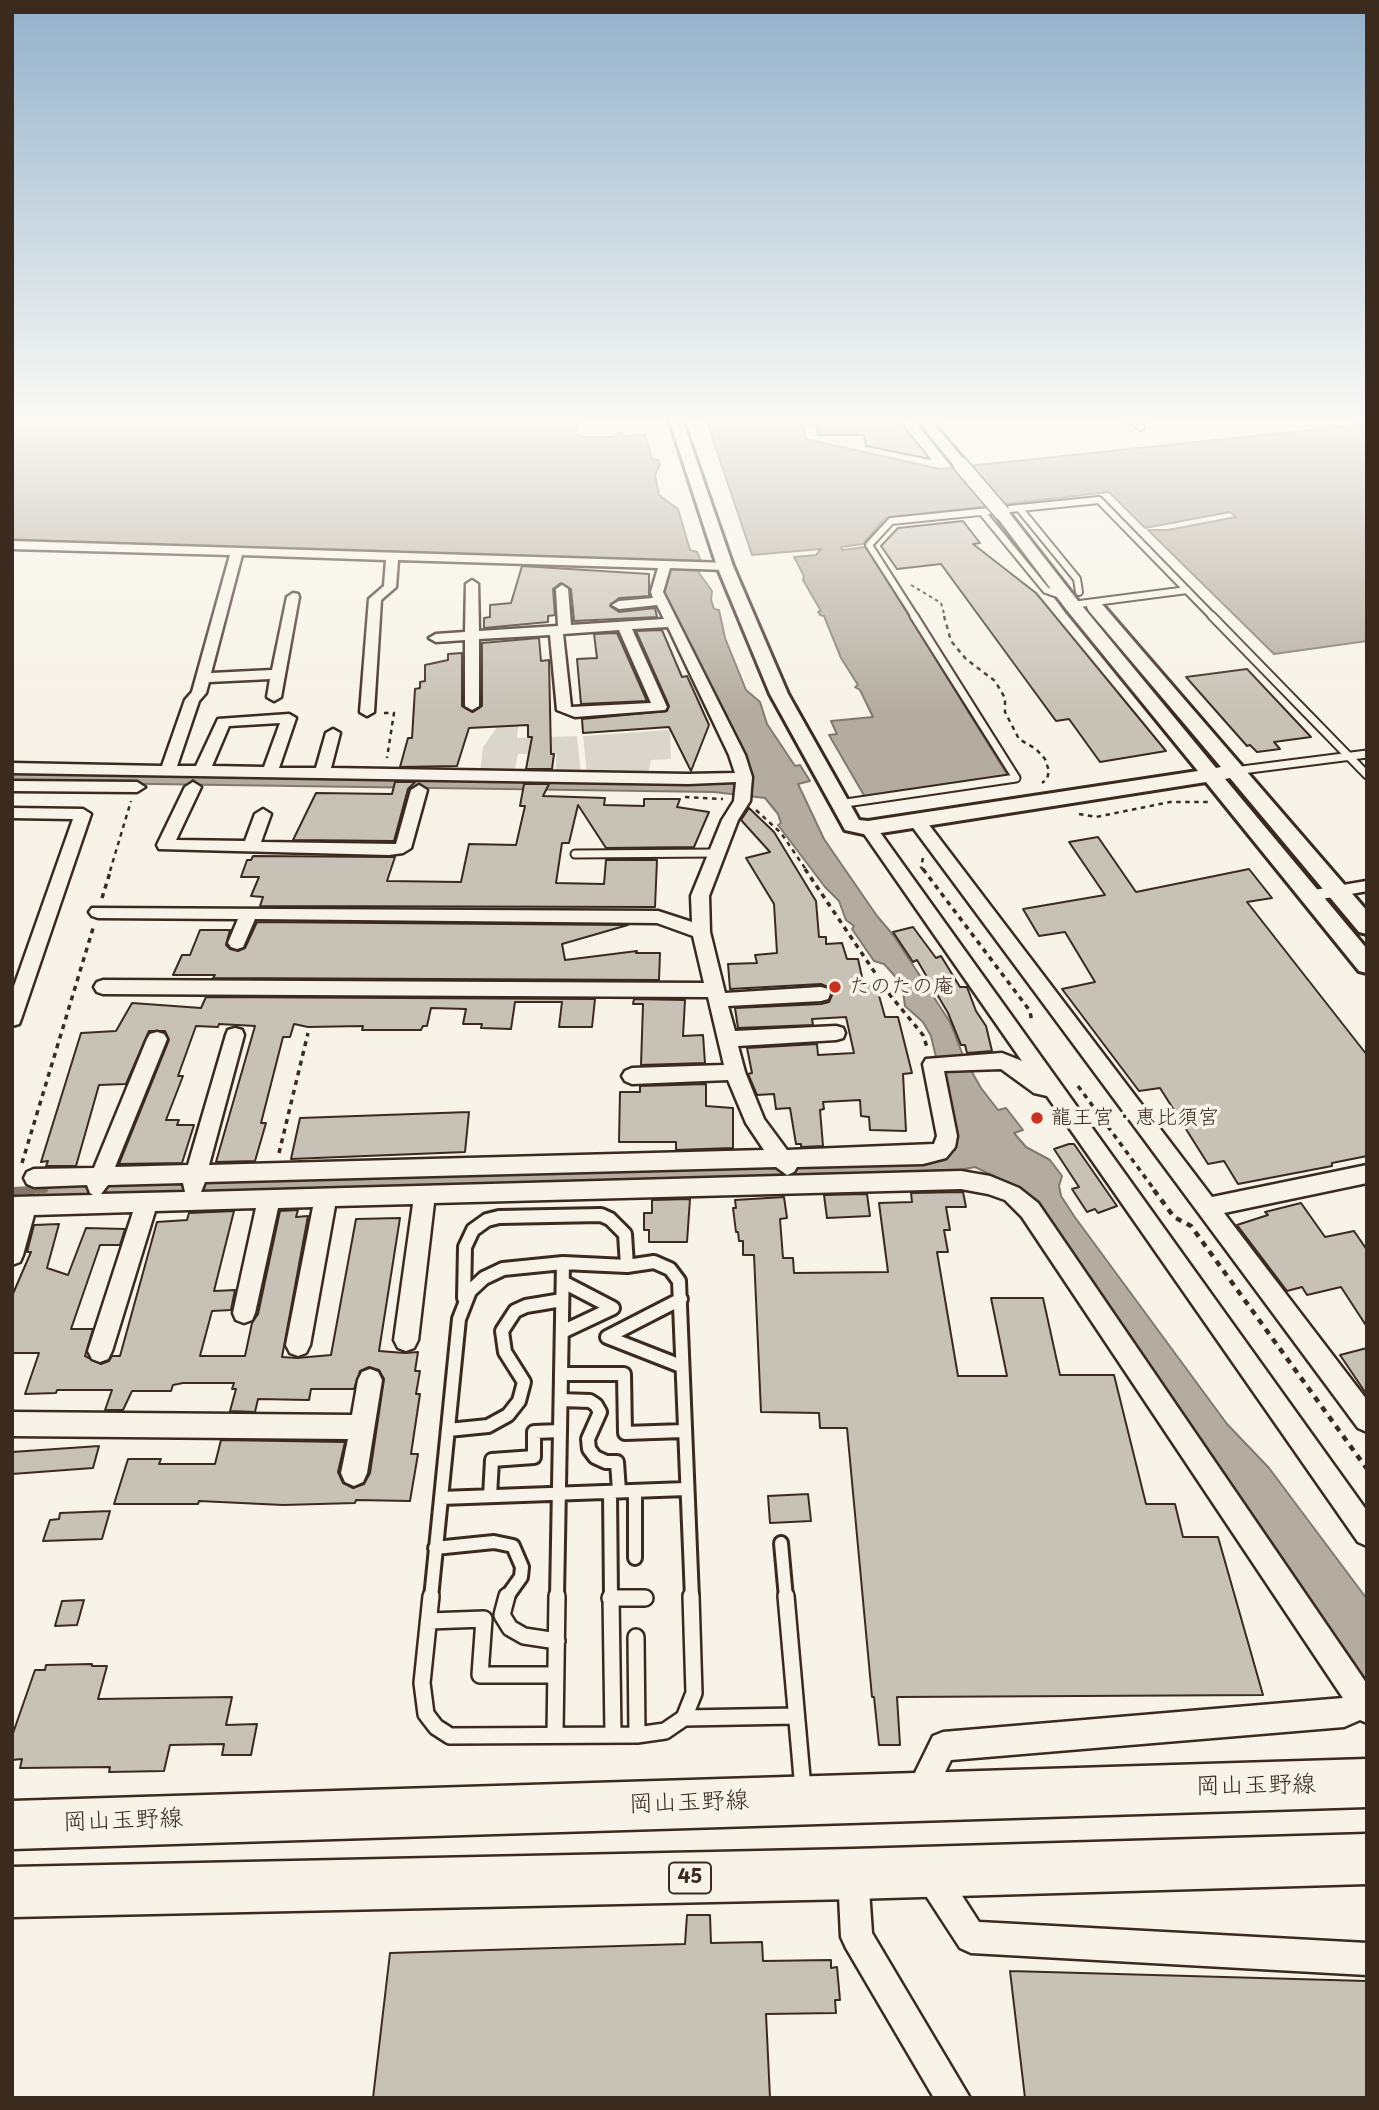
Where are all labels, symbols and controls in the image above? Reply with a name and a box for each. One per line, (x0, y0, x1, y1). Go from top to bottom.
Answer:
place label: たのたの庵 (849, 974, 954, 1000)
marker: たのたの庵 (827, 979, 843, 995)
place label: 龍王宮・恵比須宮 (1051, 1105, 1219, 1131)
marker: 龍王宮・恵比須宮 (1029, 1110, 1045, 1126)
street label: 岡山玉野線 (1196, 1771, 1316, 1801)
street label: 岡山玉野線 (629, 1787, 749, 1819)
street label: 岡山玉野線 (63, 1805, 183, 1837)
road number: 45 (669, 1862, 711, 1894)

